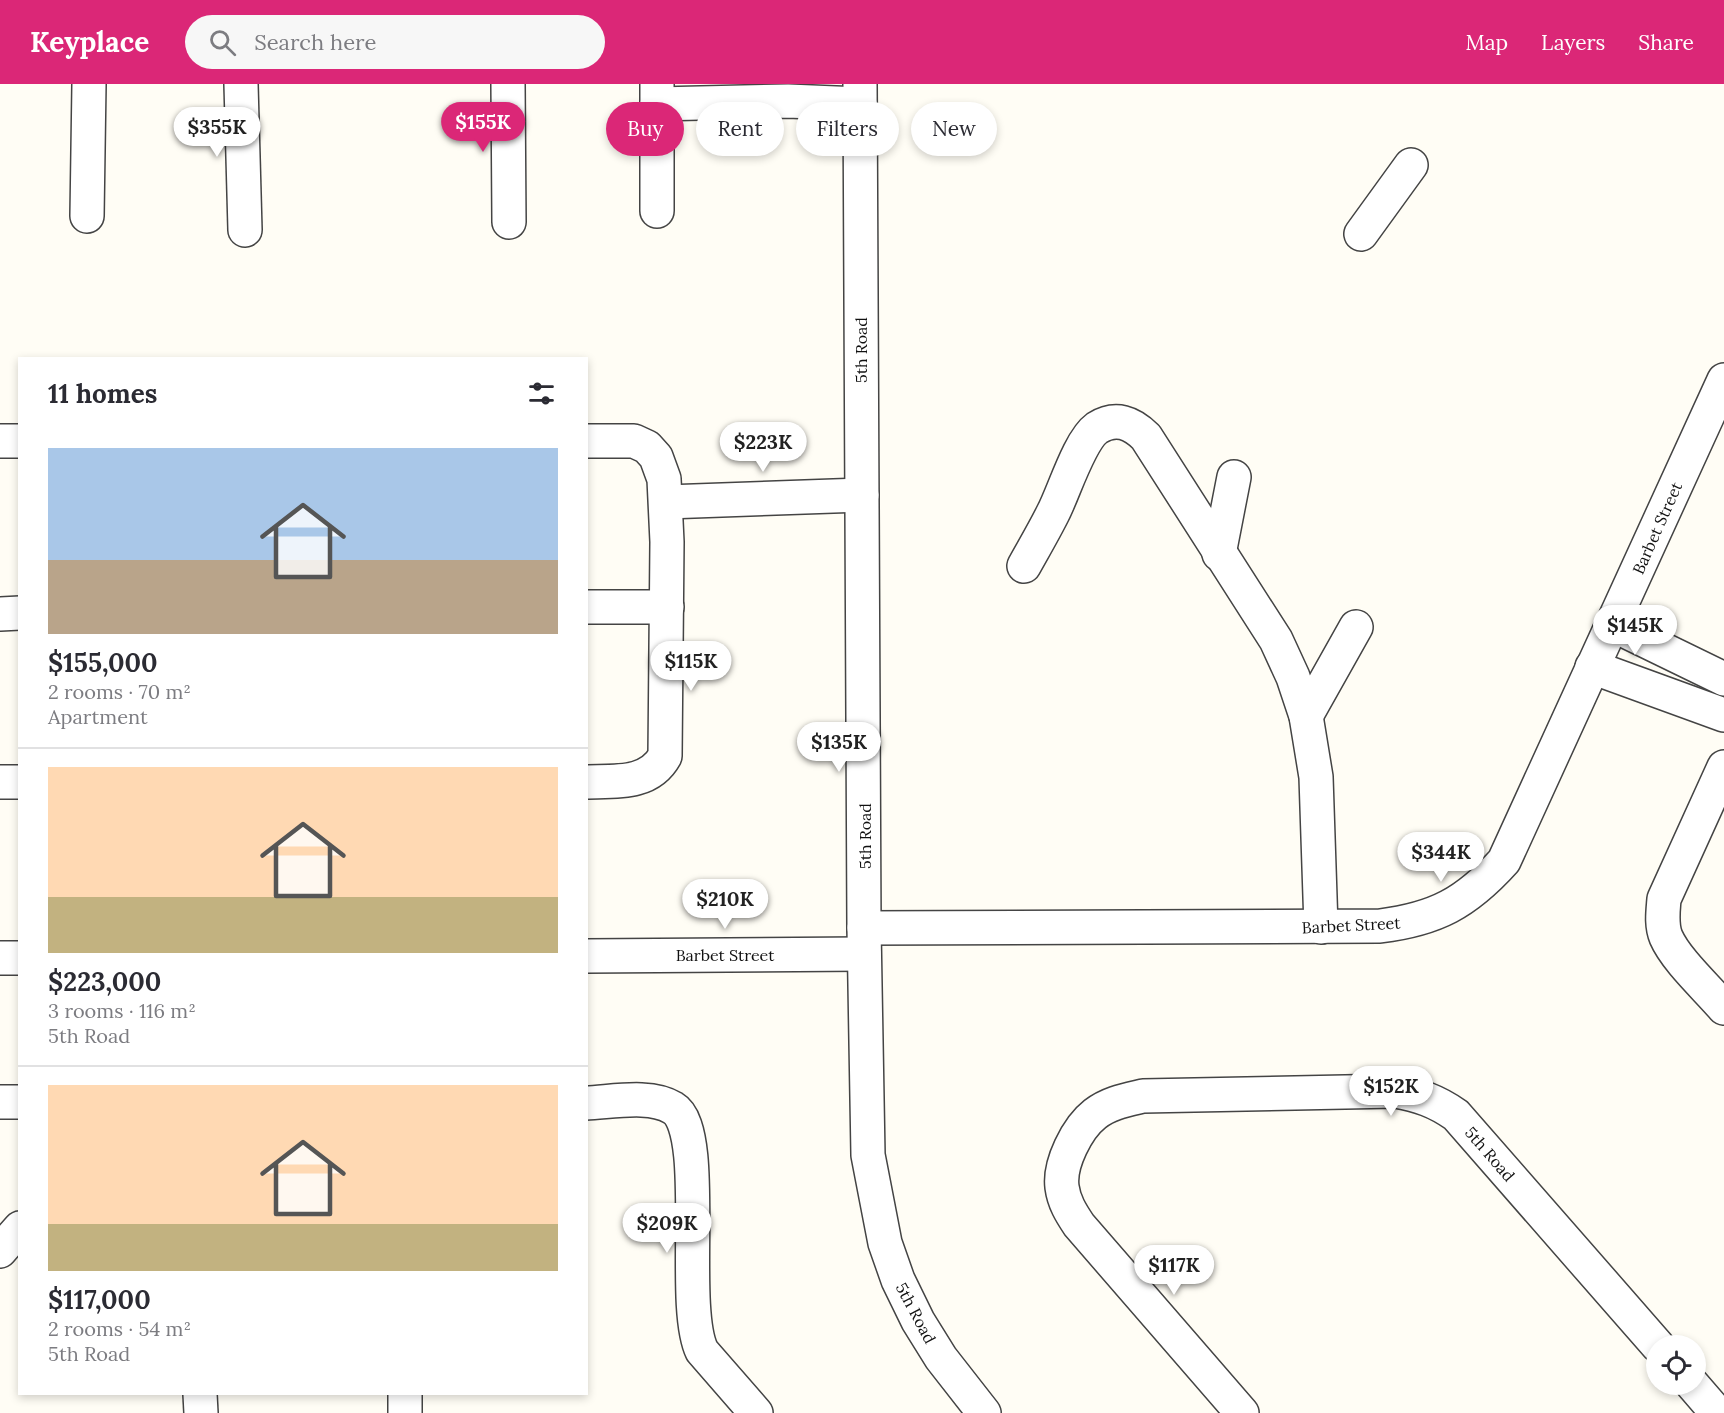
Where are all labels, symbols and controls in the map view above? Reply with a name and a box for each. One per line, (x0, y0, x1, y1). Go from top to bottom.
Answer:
search box (185, 15, 605, 69)
text: Keyplace (30, 24, 149, 60)
icon: search (206, 26, 239, 59)
text: Search here (254, 28, 376, 56)
text: Map (1465, 29, 1508, 56)
text: Layers (1541, 29, 1605, 56)
text: Share (1638, 29, 1694, 56)
pin: $155K (441, 102, 525, 153)
chip: Buy (606, 102, 684, 156)
chip: Rent (696, 102, 784, 156)
chip: Filters (796, 102, 899, 156)
chip: New (911, 102, 997, 156)
pin: $355K (175, 107, 259, 158)
text: $155K (455, 109, 511, 134)
text: $355K (188, 114, 246, 139)
street label: 5th Road (851, 317, 871, 383)
text: 11 homes (48, 377, 157, 410)
icon: filters (525, 377, 558, 410)
pin: $223K (721, 422, 805, 473)
text: $223K (734, 429, 792, 454)
street label: Barbet Street (1628, 478, 1687, 577)
icon: home (249, 487, 357, 595)
pin: $145K (1593, 605, 1677, 656)
text: $145K (1607, 612, 1663, 637)
pin: $115K (649, 641, 733, 692)
text: $155,000 (48, 646, 158, 679)
text: $115K (664, 648, 718, 673)
text: 2 rooms · 70 m² (48, 679, 191, 704)
text: Apartment (48, 704, 148, 729)
pin: $135K (797, 722, 881, 773)
text: $135K (811, 729, 867, 754)
street label: 5th Road (855, 803, 875, 869)
icon: home (249, 806, 357, 914)
pin: $344K (1399, 832, 1483, 883)
text: $344K (1411, 839, 1471, 864)
pin: $210K (683, 879, 767, 930)
text: $210K (696, 886, 754, 911)
street label: Barbet Street (1301, 912, 1402, 938)
street label: Barbet Street (676, 945, 775, 965)
text: $223,000 (48, 965, 161, 998)
text: 3 rooms · 116 m² (48, 998, 196, 1023)
text: 5th Road (48, 1023, 130, 1048)
pin: $152K (1349, 1066, 1433, 1117)
text: $152K (1363, 1073, 1419, 1098)
street label: 5th Road (1461, 1123, 1519, 1186)
icon: home (249, 1124, 357, 1232)
pin: $209K (625, 1203, 709, 1254)
text: $209K (637, 1210, 697, 1235)
pin: $117K (1132, 1245, 1216, 1296)
text: $117K (1148, 1252, 1200, 1277)
street label: 5th Road (892, 1279, 940, 1347)
text: $117,000 (48, 1283, 151, 1316)
text: 2 rooms · 54 m² (48, 1316, 191, 1341)
map controls (1646, 1335, 1706, 1395)
button: locate (1646, 1335, 1706, 1395)
text: 5th Road (48, 1341, 130, 1366)

